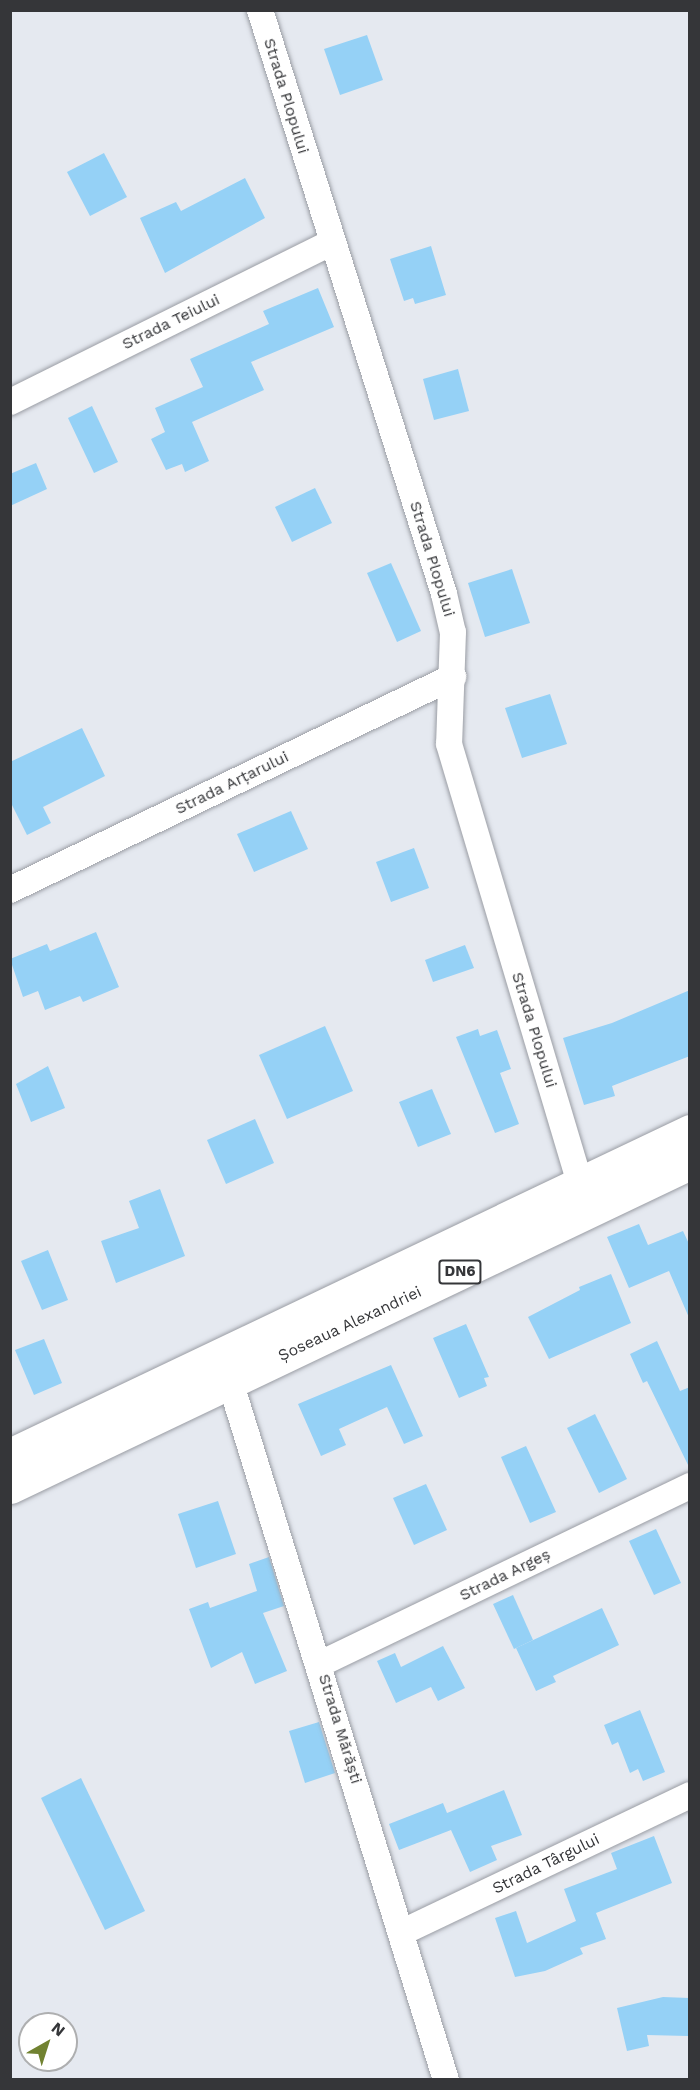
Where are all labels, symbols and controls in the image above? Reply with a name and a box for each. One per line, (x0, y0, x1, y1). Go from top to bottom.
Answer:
street label: Strada Plopului (259, 36, 313, 156)
street label: Strada Teiului (119, 290, 223, 354)
street label: Strada Plopului (405, 499, 459, 619)
street label: Strada Arțarului (172, 747, 292, 819)
street label: Strada Plopului (507, 970, 561, 1090)
road number: DN6 (438, 1260, 482, 1284)
street label: Șoseaua Alexandriei (275, 1282, 425, 1366)
street label: Strada Argeș (456, 1545, 554, 1605)
street label: Strada Mărăști (314, 1672, 366, 1786)
street label: Strada Târgului (489, 1830, 603, 1898)
north arrow (18, 2012, 78, 2072)
text: N (48, 2018, 69, 2040)

